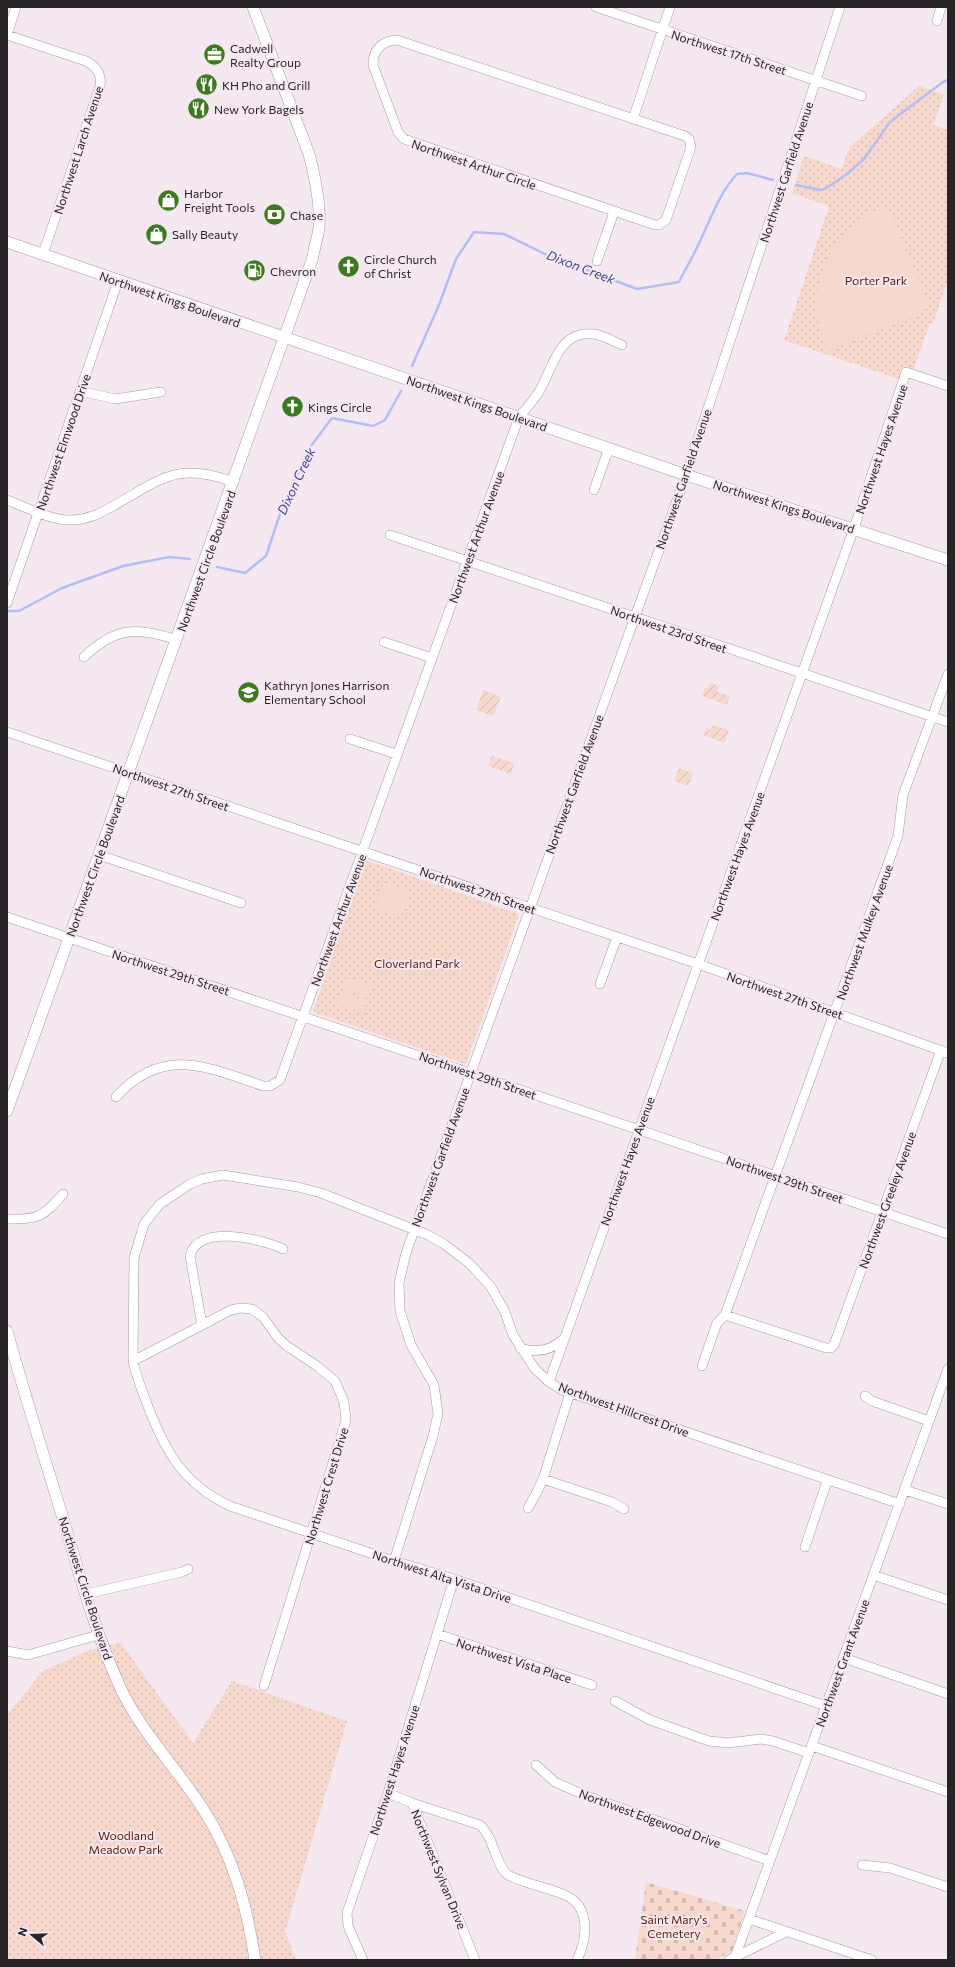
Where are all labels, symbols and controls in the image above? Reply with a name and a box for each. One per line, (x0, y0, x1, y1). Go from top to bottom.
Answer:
street label: Northwest 17th Street (670, 27, 789, 77)
place label: Cadwell Realty Group (230, 41, 301, 69)
office icon: Cadwell Realty Group (202, 42, 228, 68)
restaurant icon: KH Pho and Grill (193, 72, 219, 98)
place label: KH Pho and Grill (222, 78, 310, 92)
street label: Northwest Larch Avenue (51, 84, 105, 216)
restaurant icon: New York Bagels (185, 96, 211, 122)
street label: Northwest Garfield Avenue (757, 100, 815, 244)
place label: New York Bagels (214, 102, 304, 116)
street label: Northwest Arthur Circle (410, 136, 538, 192)
place label: Harbor Freight Tools (184, 186, 255, 214)
shop icon: Harbor Freight Tools (155, 187, 181, 213)
bank icon: Chase (262, 202, 288, 228)
place label: Chase (290, 208, 323, 222)
shop icon: Sally Beauty (144, 221, 170, 247)
place label: Sally Beauty (172, 227, 238, 241)
water label: Dixon Creek (545, 247, 618, 288)
place label: Circle Church of Christ (364, 252, 437, 280)
church icon: Circle Church of Christ (335, 253, 361, 279)
fuel station icon: Chevron (242, 258, 268, 284)
place label: Chevron (270, 264, 316, 278)
street label: Northwest Kings Boulevard (98, 268, 242, 330)
park label: Porter Park (845, 273, 908, 287)
street label: Northwest Elmwood Drive (33, 372, 93, 512)
street label: Northwest Kings Boulevard (405, 372, 549, 434)
street label: Northwest Hayes Avenue (852, 382, 910, 516)
church icon: Kings Circle (279, 394, 305, 420)
place label: Kings Circle (308, 400, 371, 414)
street label: Northwest Garfield Avenue (652, 407, 714, 551)
water label: Dixon Creek (274, 444, 319, 517)
street label: Northwest Arthur Avenue (446, 469, 506, 605)
street label: Northwest Kings Boulevard (711, 476, 857, 536)
street label: Northwest Circle Boulevard (174, 488, 238, 634)
street label: Northwest 23rd Street (609, 602, 729, 656)
place label: Kathryn Jones Harrison Elementary School (264, 678, 389, 706)
school or university icon: Kathryn Jones Harrison Elementary School (235, 679, 261, 705)
street label: Northwest Garfield Avenue (542, 712, 606, 856)
street label: Northwest 27th Street (111, 761, 231, 814)
street label: Northwest Hayes Avenue (707, 790, 767, 922)
street label: Northwest Circle Boulevard (63, 793, 127, 939)
street label: Northwest Arthur Avenue (308, 852, 368, 988)
street label: Northwest Mulkey Avenue (833, 862, 895, 1002)
street label: Northwest 27th Street (418, 864, 538, 917)
street label: Northwest 29th Street (110, 946, 232, 998)
park label: Cloverland Park (374, 956, 460, 970)
street label: Northwest 27th Street (725, 969, 845, 1022)
street label: Northwest 29th Street (418, 1048, 538, 1102)
street label: Northwest Garfield Avenue (408, 1085, 472, 1229)
street label: Northwest Hayes Avenue (597, 1095, 657, 1227)
street label: Northwest Greeley Avenue (856, 1130, 918, 1270)
street label: Northwest 29th Street (725, 1152, 845, 1206)
street label: Northwest Hillcrest Drive (557, 1379, 691, 1439)
street label: Northwest Crest Drive (301, 1426, 351, 1546)
street label: Northwest Circle Boulevard (56, 1515, 116, 1661)
street label: Northwest Alta Vista Drive (371, 1547, 513, 1605)
street label: Northwest Grant Avenue (812, 1597, 872, 1729)
street label: Northwest Vista Place (455, 1635, 573, 1685)
street label: Northwest Hayes Avenue (366, 1703, 422, 1837)
street label: Northwest Edgewood Drive (577, 1786, 723, 1850)
street label: Northwest Sylvan Drive (409, 1807, 469, 1931)
park label: Woodland Meadow Park (89, 1828, 164, 1856)
park label: Saint Mary's Cemetery (640, 1912, 708, 1940)
north arrow (12, 1915, 52, 1955)
text: N (15, 1926, 30, 1938)

